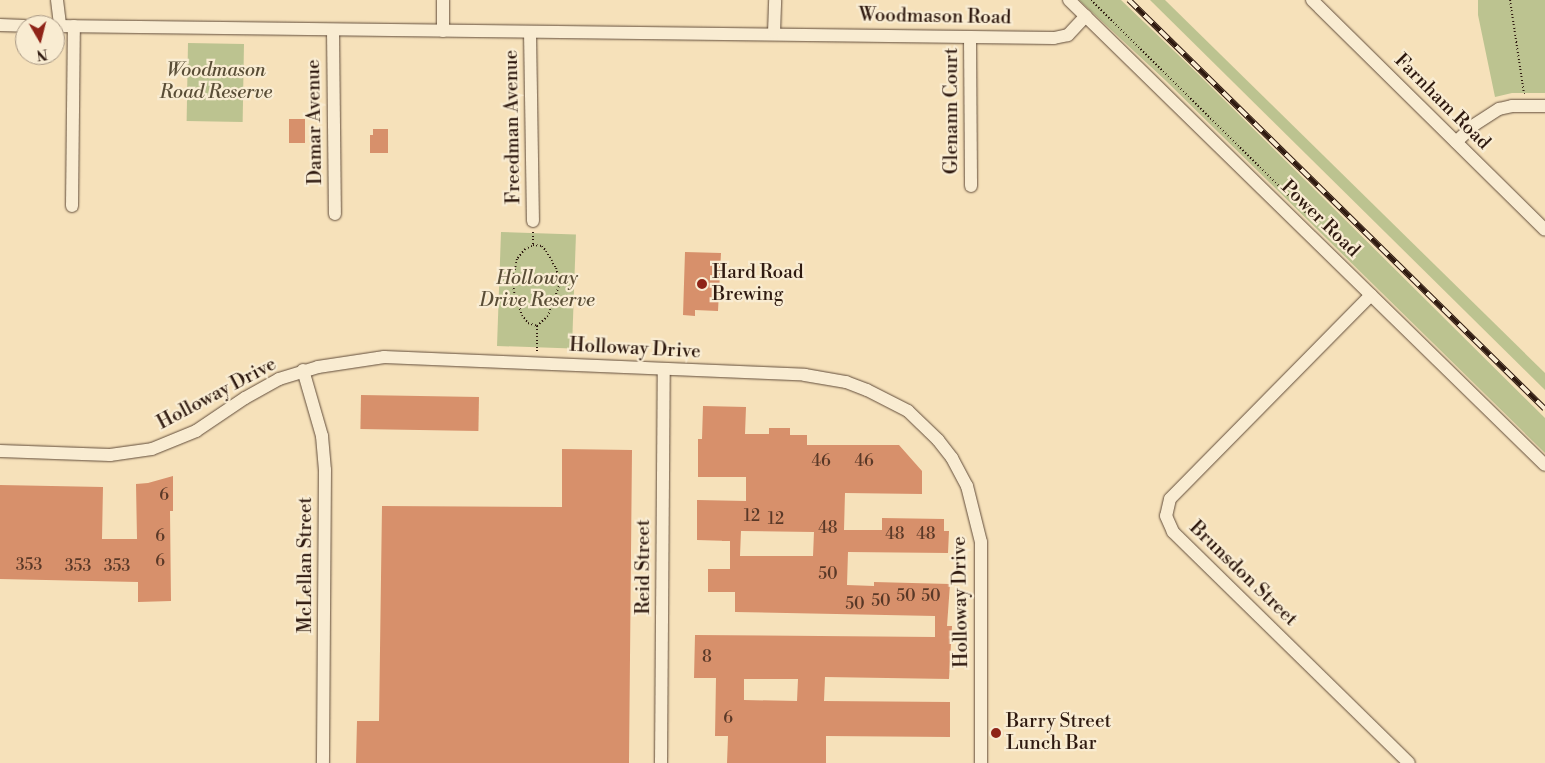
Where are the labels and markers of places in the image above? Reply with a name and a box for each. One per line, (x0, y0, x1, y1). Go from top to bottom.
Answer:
place label: Hard Road Brewing (712, 262, 804, 306)
marker: Hard Road Brewing (696, 278, 708, 290)
place label: Barry Street Lunch Bar (1006, 711, 1111, 755)
marker: Barry Street Lunch Bar (990, 727, 1002, 739)

